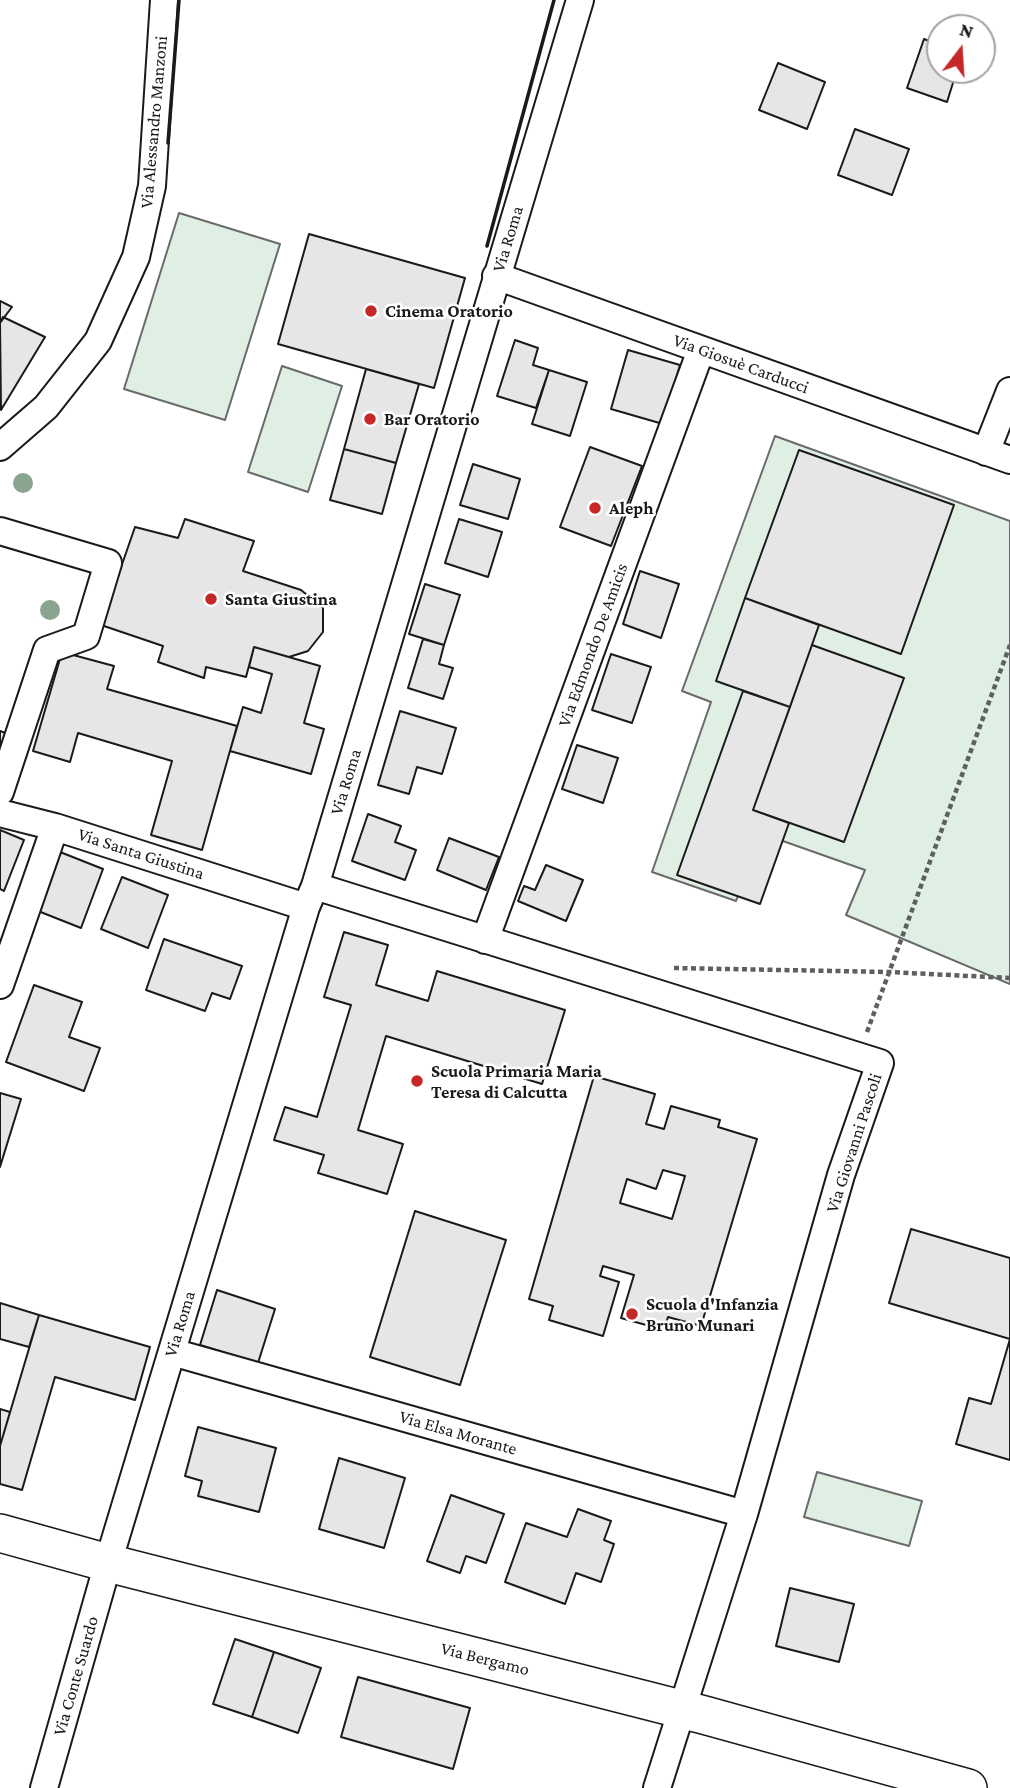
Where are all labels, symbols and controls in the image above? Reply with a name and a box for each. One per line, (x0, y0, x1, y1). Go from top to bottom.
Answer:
north arrow (926, 14, 996, 84)
text: N (957, 18, 976, 42)
street label: Via Alessandro Manzoni (136, 35, 172, 209)
street label: Via Roma (488, 203, 528, 275)
place label: Cinema Oratorio (385, 300, 513, 322)
marker: Cinema Oratorio (363, 303, 379, 319)
street label: Via Giosuè Carducci (670, 329, 812, 399)
place label: Bar Oratorio (384, 408, 480, 430)
marker: Bar Oratorio (362, 411, 378, 427)
place label: Aleph (609, 497, 654, 519)
marker: Aleph (587, 500, 603, 516)
street label: Via Edmondo De Amicis (553, 560, 633, 730)
place label: Santa Giustina (225, 588, 337, 610)
marker: Santa Giustina (203, 591, 219, 607)
street label: Via Roma (326, 746, 366, 818)
street label: Via Santa Giustina (75, 823, 207, 885)
place label: Scuola Primaria Maria Teresa di Calcutta (431, 1060, 602, 1102)
street label: Via Giovanni Pascoli (821, 1071, 887, 1215)
marker: Scuola Primaria Maria Teresa di Calcutta (409, 1073, 425, 1089)
street label: Via Roma (160, 1288, 200, 1360)
place label: Scuola d'Infanzia Bruno Munari (646, 1293, 779, 1336)
marker: Scuola d'Infanzia Bruno Munari (624, 1306, 640, 1322)
street label: Via Elsa Morante (397, 1406, 519, 1460)
street label: Via Conte Suardo (49, 1614, 103, 1738)
street label: Via Bergamo (438, 1638, 532, 1680)

